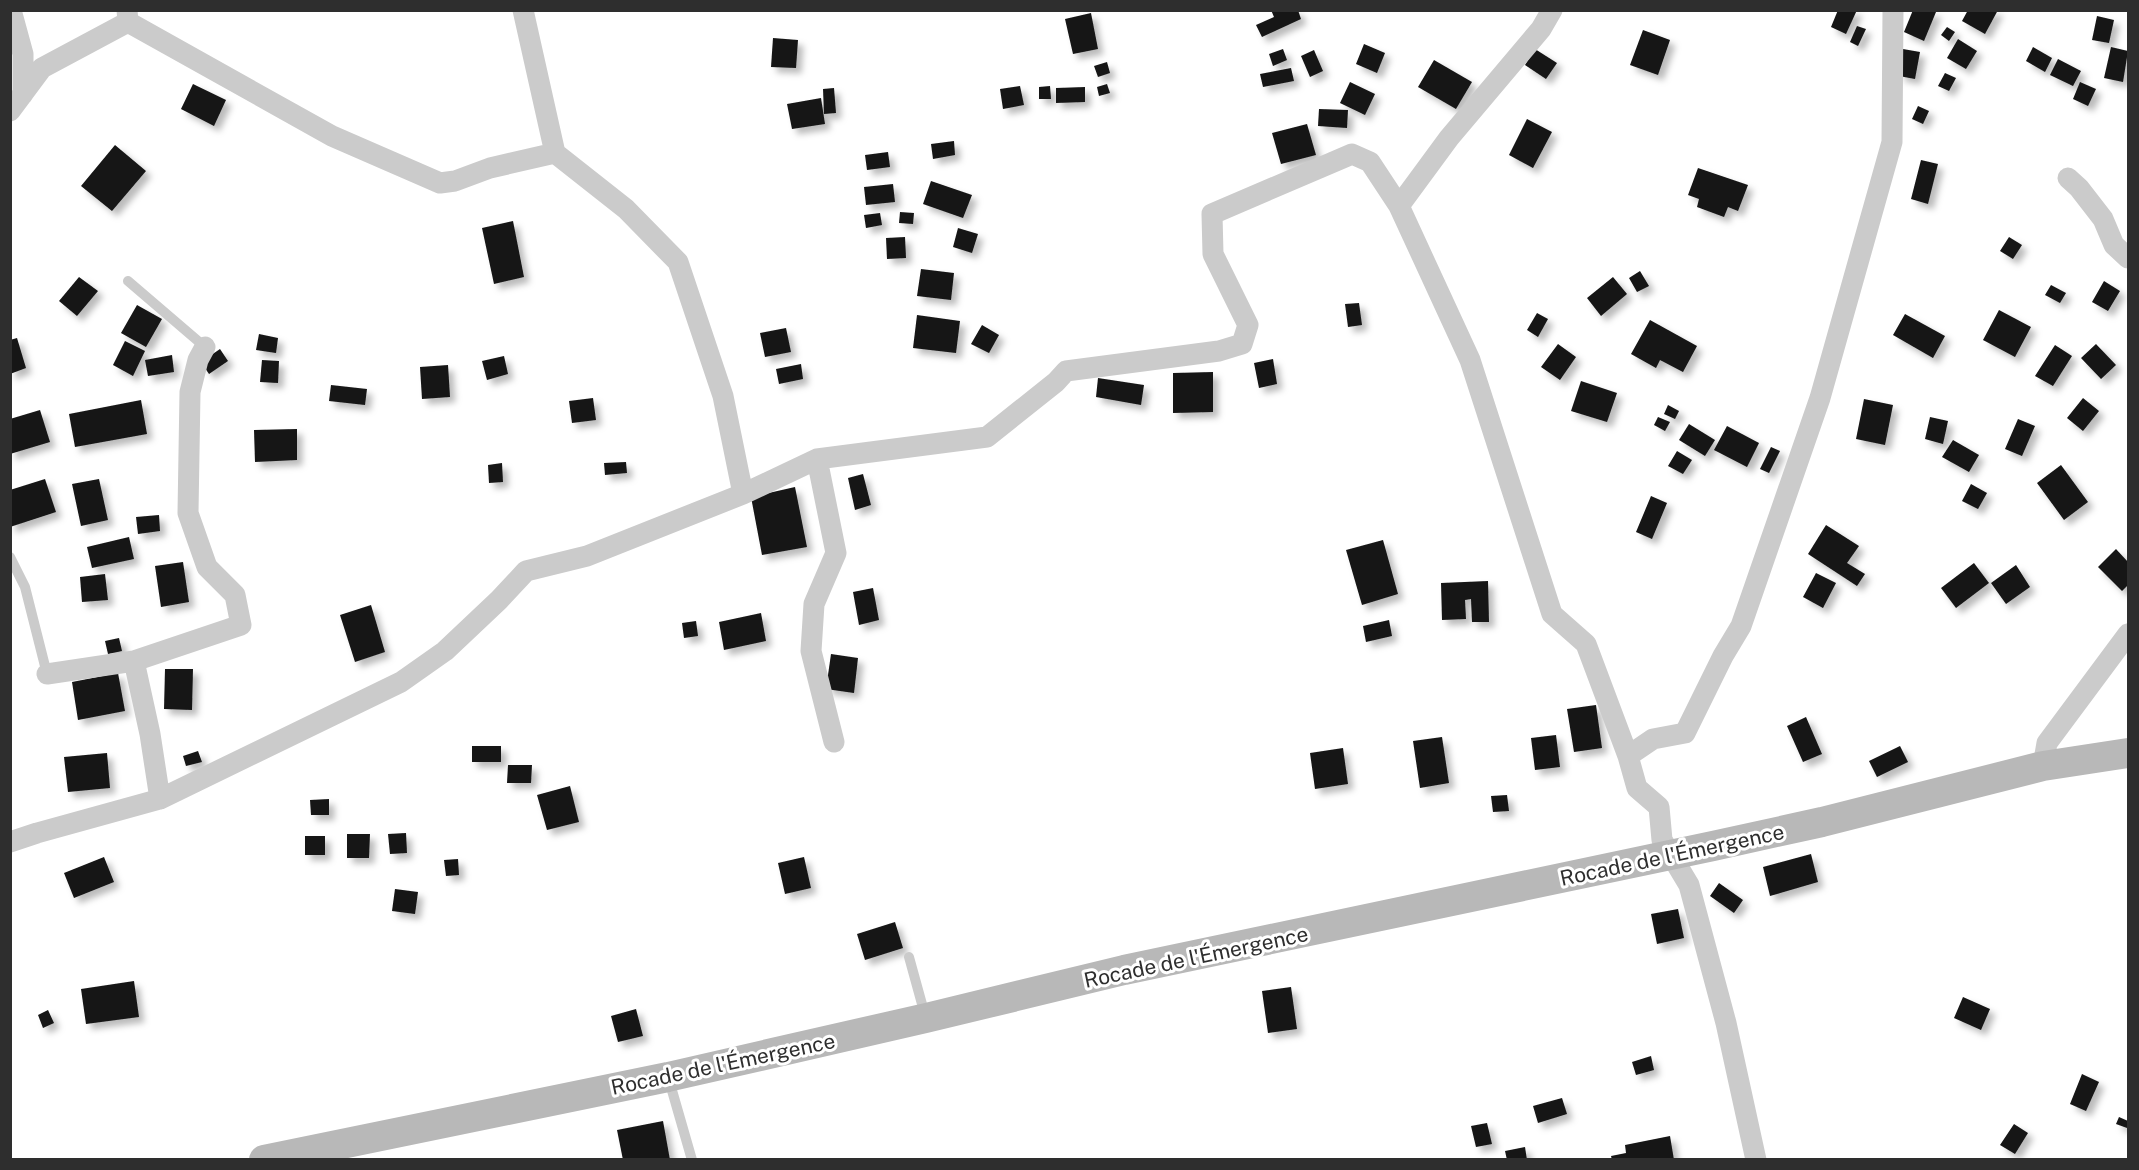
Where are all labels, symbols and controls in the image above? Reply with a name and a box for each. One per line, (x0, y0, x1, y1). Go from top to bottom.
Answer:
street label: Rocade de l'Émergence (1558, 819, 1786, 891)
street label: Rocade de l'Émergence (1082, 921, 1310, 993)
street label: Rocade de l'Émergence (609, 1028, 837, 1100)

